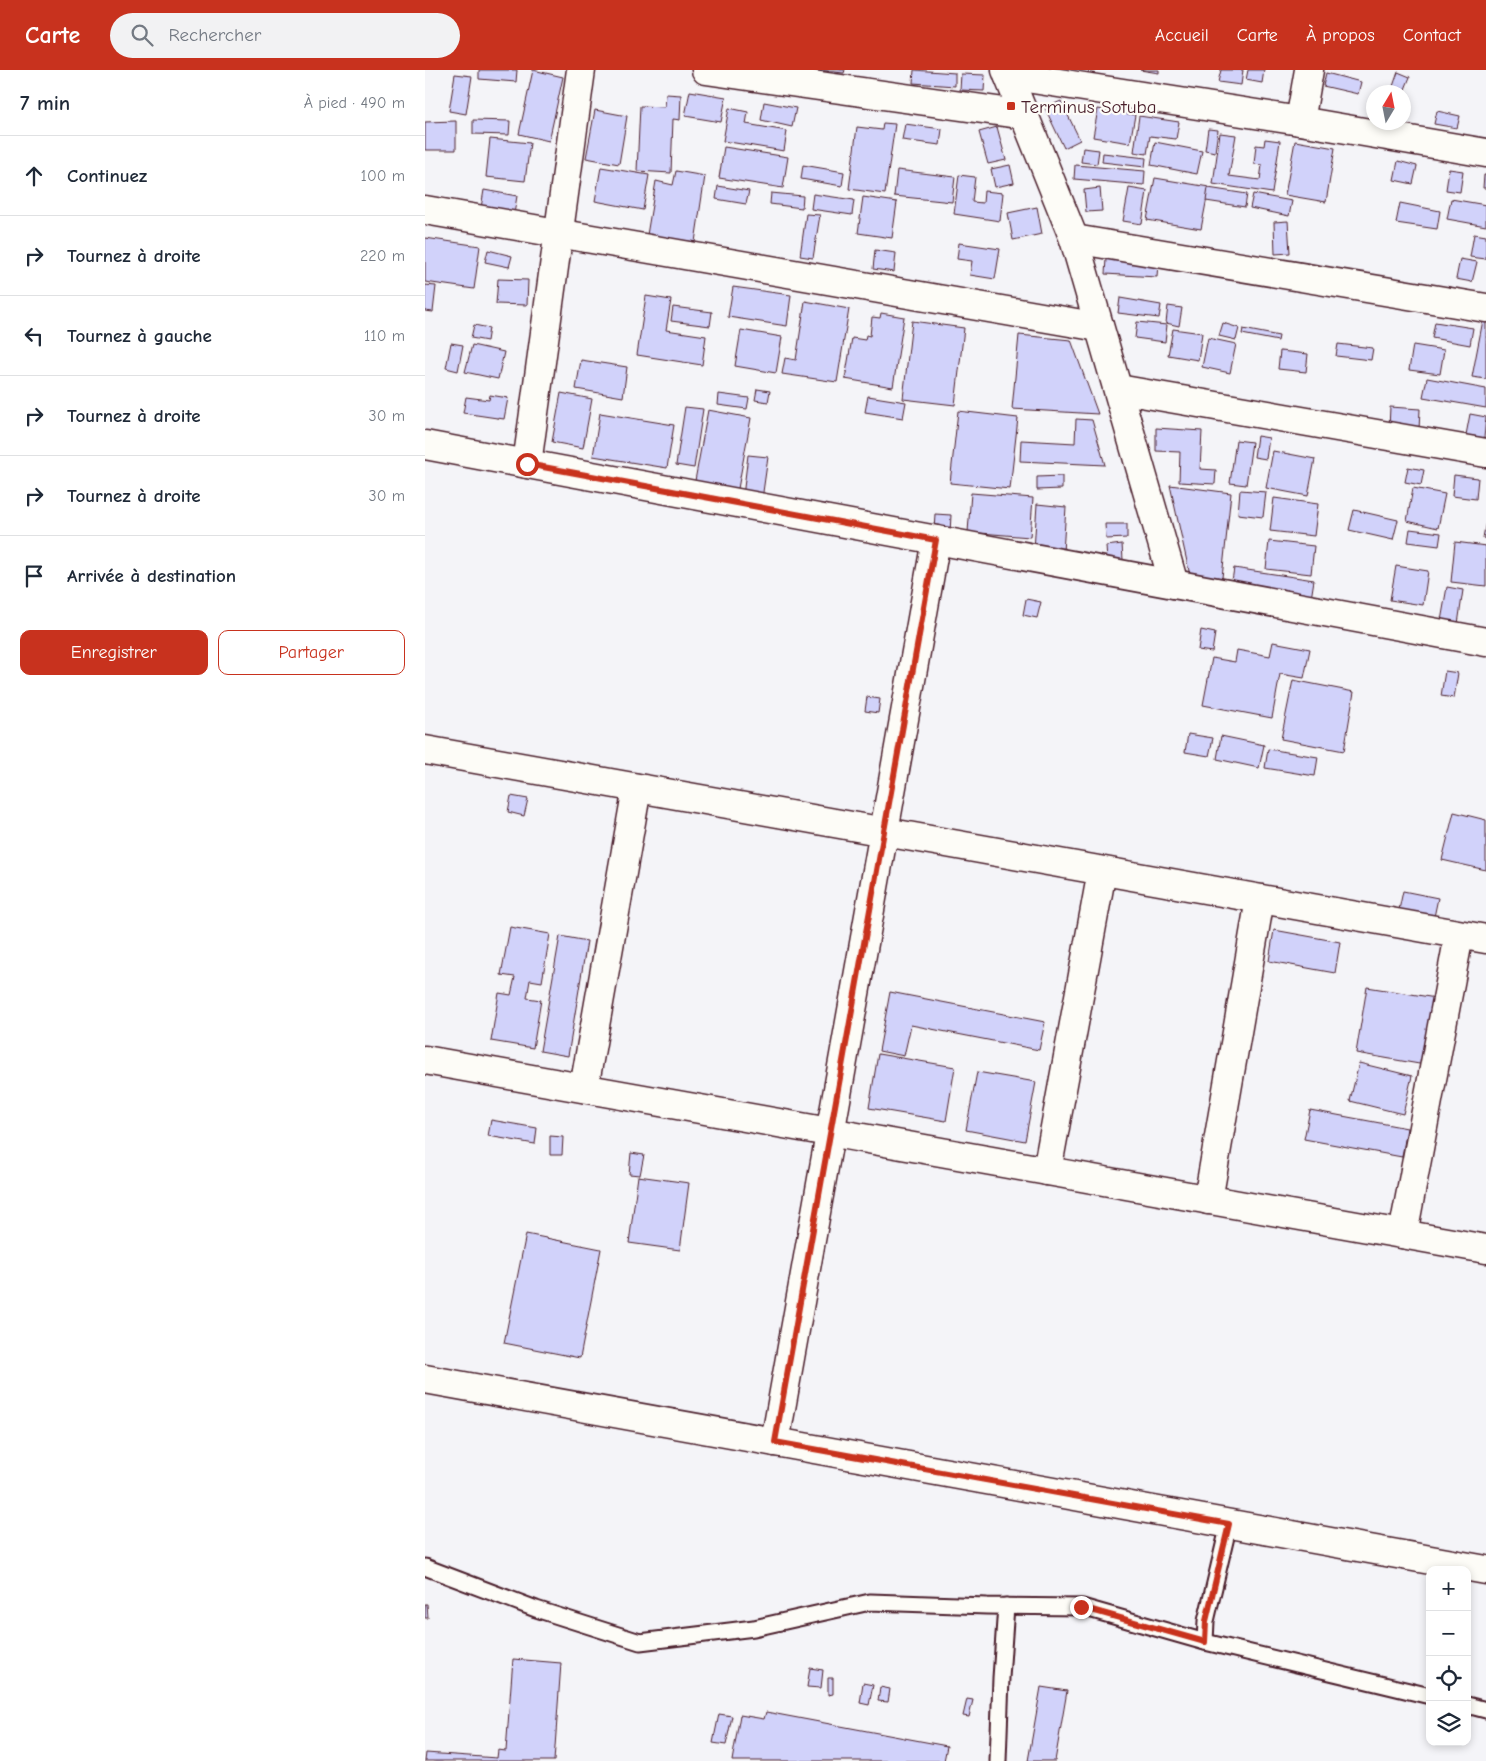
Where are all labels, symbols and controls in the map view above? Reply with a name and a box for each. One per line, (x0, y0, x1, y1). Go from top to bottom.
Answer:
search box (110, 13, 460, 58)
text: Carte (25, 21, 80, 49)
icon: search (128, 21, 156, 49)
text: Rechercher (168, 24, 261, 46)
text: Accueil (1155, 25, 1209, 46)
text: Carte (1237, 25, 1278, 46)
text: À propos (1306, 25, 1375, 46)
text: Contact (1403, 25, 1461, 46)
north arrow (1366, 85, 1411, 130)
text: 7 min (20, 91, 70, 115)
text: À pied · 490 m (304, 94, 405, 112)
place label: Terminus Sotuba (1021, 96, 1156, 118)
marker: Terminus Sotuba (1005, 100, 1017, 112)
icon: ahead (20, 162, 48, 190)
text: Continuez (67, 165, 147, 187)
text: 100 m (361, 167, 405, 185)
icon: right (20, 242, 48, 270)
text: Tournez à droite (67, 245, 201, 267)
text: 220 m (360, 247, 405, 265)
icon: left (20, 322, 48, 350)
text: Tournez à gauche (67, 325, 212, 347)
text: 110 m (364, 327, 405, 345)
icon: right (20, 402, 48, 430)
text: Tournez à droite (67, 405, 201, 427)
text: 30 m (369, 407, 405, 425)
route start (516, 453, 539, 476)
icon: right (20, 482, 48, 510)
text: Tournez à droite (67, 485, 201, 507)
text: 30 m (369, 487, 405, 505)
icon: arrive (20, 562, 48, 590)
text: Arrivée à destination (67, 565, 236, 587)
button: Enregistrer (20, 630, 208, 675)
button: Partager (218, 630, 405, 675)
map controls (1426, 1566, 1471, 1746)
button: + (1426, 1566, 1471, 1611)
route end (1070, 1596, 1093, 1619)
button: − (1426, 1611, 1471, 1656)
button: locate (1426, 1656, 1471, 1701)
button: layers (1426, 1701, 1471, 1746)

